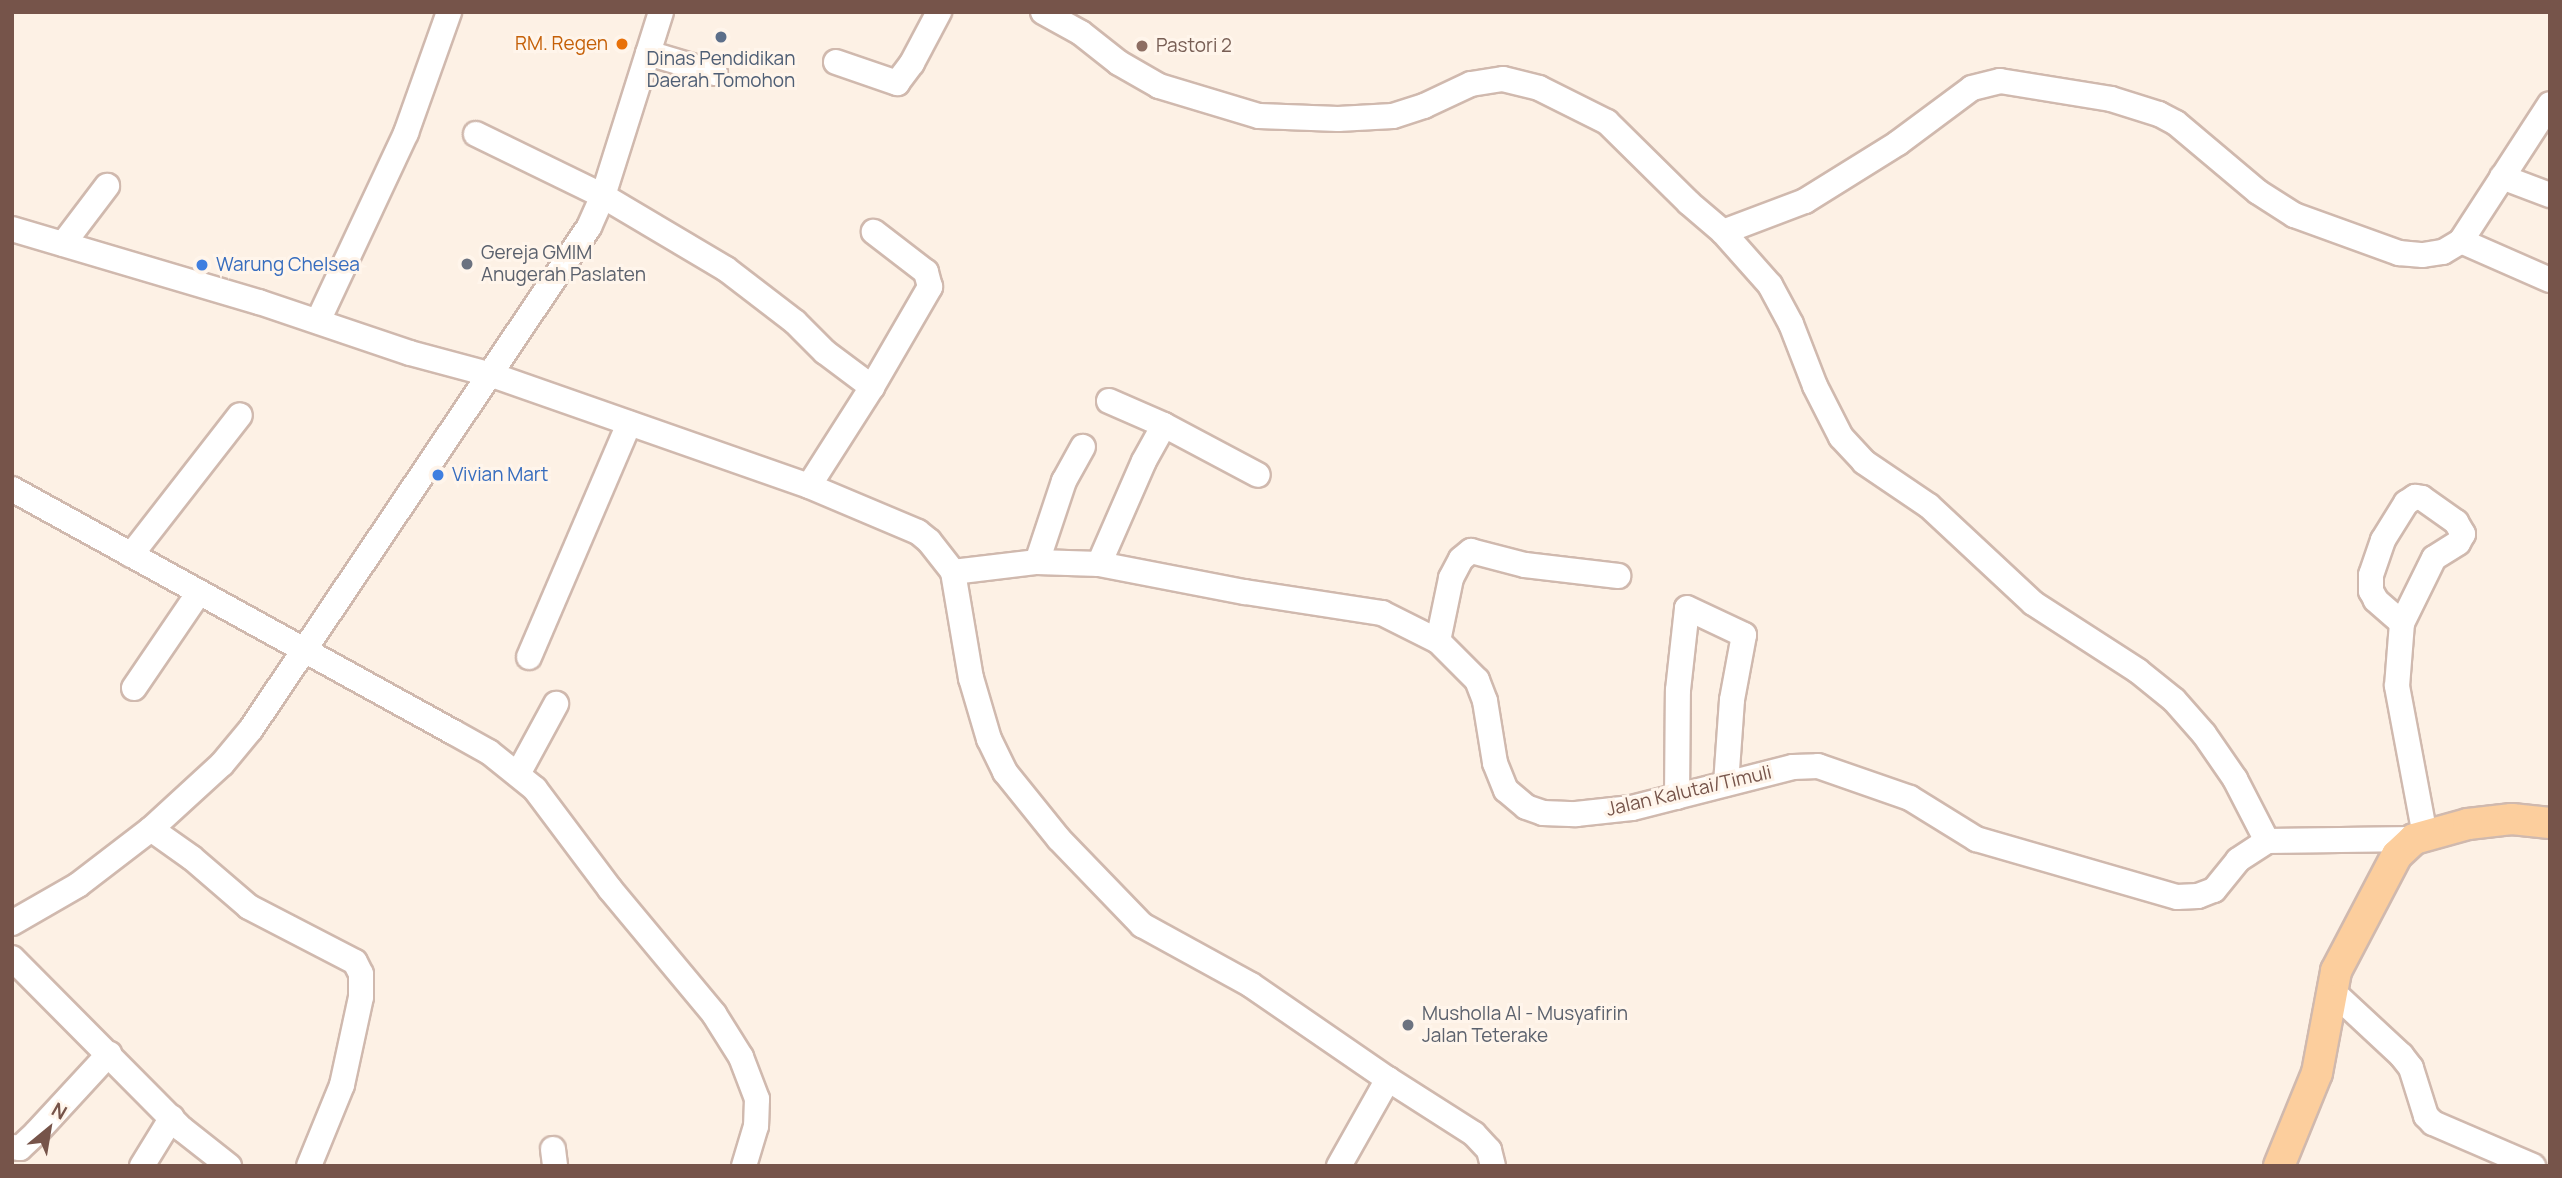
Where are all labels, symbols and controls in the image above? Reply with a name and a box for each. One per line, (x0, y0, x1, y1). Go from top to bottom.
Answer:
marker: Dinas Pendidikan Daerah Tomohon (713, 29, 729, 45)
place label: RM. Regen (515, 33, 608, 55)
place label: Pastori 2 (1156, 35, 1232, 57)
marker: RM. Regen (614, 36, 630, 52)
marker: Pastori 2 (1134, 38, 1150, 54)
place label: Dinas Pendidikan Daerah Tomohon (647, 48, 795, 92)
place label: Gereja GMIM Anugerah Paslaten (481, 242, 646, 286)
place label: Warung Chelsea (216, 254, 360, 276)
marker: Gereja GMIM Anugerah Paslaten (459, 256, 475, 272)
marker: Warung Chelsea (194, 257, 210, 273)
place label: Vivian Mart (452, 464, 548, 486)
marker: Vivian Mart (430, 467, 446, 483)
street label: Jalan Kalutai/Timuli (1604, 761, 1774, 821)
place label: Musholla Al - Musyafirin Jalan Teterake (1422, 1003, 1628, 1047)
marker: Musholla Al - Musyafirin Jalan Teterake (1400, 1017, 1416, 1033)
north arrow (14, 1094, 84, 1164)
text: N (47, 1096, 72, 1125)

